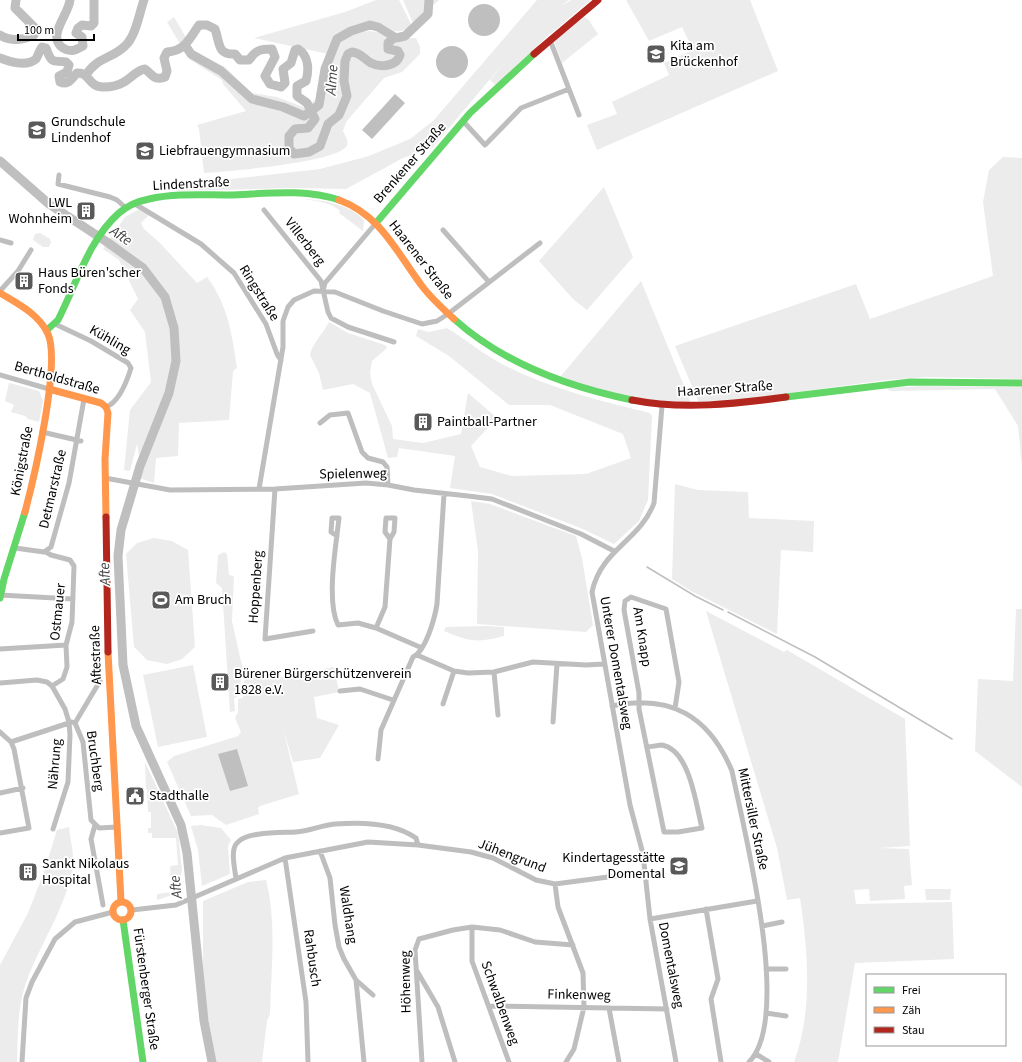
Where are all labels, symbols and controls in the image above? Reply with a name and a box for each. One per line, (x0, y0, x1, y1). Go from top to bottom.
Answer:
scale bar (18, 16, 94, 42)
text: 100 m (24, 22, 54, 39)
place label: Kita am Brückenhof (670, 36, 739, 72)
school or university icon: Kita am Brückenhof (645, 43, 667, 65)
water label: Alme (320, 64, 344, 97)
place label: Grundschule Lindenhof (51, 112, 126, 148)
street label: Brenkener Straße (369, 118, 451, 208)
school or university icon: Grundschule Lindenhof (26, 119, 48, 141)
school or university icon: Liebfrauengymnasium (134, 140, 156, 162)
place label: Liebfrauengymnasium (159, 141, 290, 161)
street label: Lindenstraße (152, 172, 230, 196)
place label: LWL Wohnheim (9, 193, 72, 229)
building icon: LWL Wohnheim (75, 200, 97, 222)
street label: Villerberg (280, 214, 330, 270)
street label: Haarener Straße (384, 216, 458, 304)
water label: Afte (105, 220, 136, 251)
street label: Ringstraße (234, 261, 284, 325)
place label: Haus Büren'scher Fonds (38, 263, 141, 299)
building icon: Haus Büren'scher Fonds (13, 270, 35, 292)
street label: Kühling (86, 320, 134, 360)
street label: Bertholdstraße (12, 356, 102, 400)
street label: Haarener Straße (677, 376, 773, 402)
building icon: Paintball-Partner (412, 411, 434, 433)
place label: Paintball-Partner (437, 412, 537, 432)
street label: Königstraße (5, 424, 39, 498)
street label: Detmarstraße (34, 447, 72, 530)
street label: Spielenweg (319, 463, 387, 485)
street label: Hoppenberg (243, 550, 269, 624)
water label: Afte (94, 562, 116, 587)
street label: Ostmauer (45, 582, 71, 642)
sports icon: Am Bruch (150, 589, 172, 611)
place label: Am Bruch (175, 590, 232, 610)
street label: Unterer Domentalsweg (594, 595, 638, 731)
street label: Am Knapp (627, 606, 657, 669)
street label: Aftestraße (85, 625, 107, 685)
place label: Bürener Bürgerschützenverein 1828 e.V. (234, 664, 412, 700)
building icon: Bürener Bürgerschützenverein 1828 e.V. (209, 671, 231, 693)
street label: Bruchberg (81, 729, 109, 793)
street label: Nährung (43, 738, 67, 790)
street label: Mittersiller Straße (732, 766, 774, 872)
public building icon: Stadthalle (124, 785, 146, 807)
place label: Stadthalle (149, 786, 209, 806)
street label: Jühengrund (475, 834, 549, 878)
place label: Kindertagesstätte Domental (562, 848, 665, 884)
place label: Sankt Nikolaus Hospital (42, 854, 129, 890)
school or university icon: Kindertagesstätte Domental (668, 855, 690, 877)
building icon: Sankt Nikolaus Hospital (17, 861, 39, 883)
water label: Afte (164, 875, 188, 900)
street label: Waldhang (334, 885, 362, 945)
street label: Domentalsweg (653, 920, 689, 1010)
street label: Fürstenberger Straße (128, 927, 164, 1051)
street label: Rahbusch (298, 928, 326, 988)
street label: Höhenweg (395, 950, 417, 1014)
street label: Schwalbenweg (476, 958, 524, 1048)
legend (866, 974, 1006, 1046)
text: Frei (902, 982, 921, 999)
street label: Finkenweg (547, 984, 611, 1006)
text: Zäh (902, 1002, 921, 1019)
text: Stau (902, 1022, 925, 1039)

